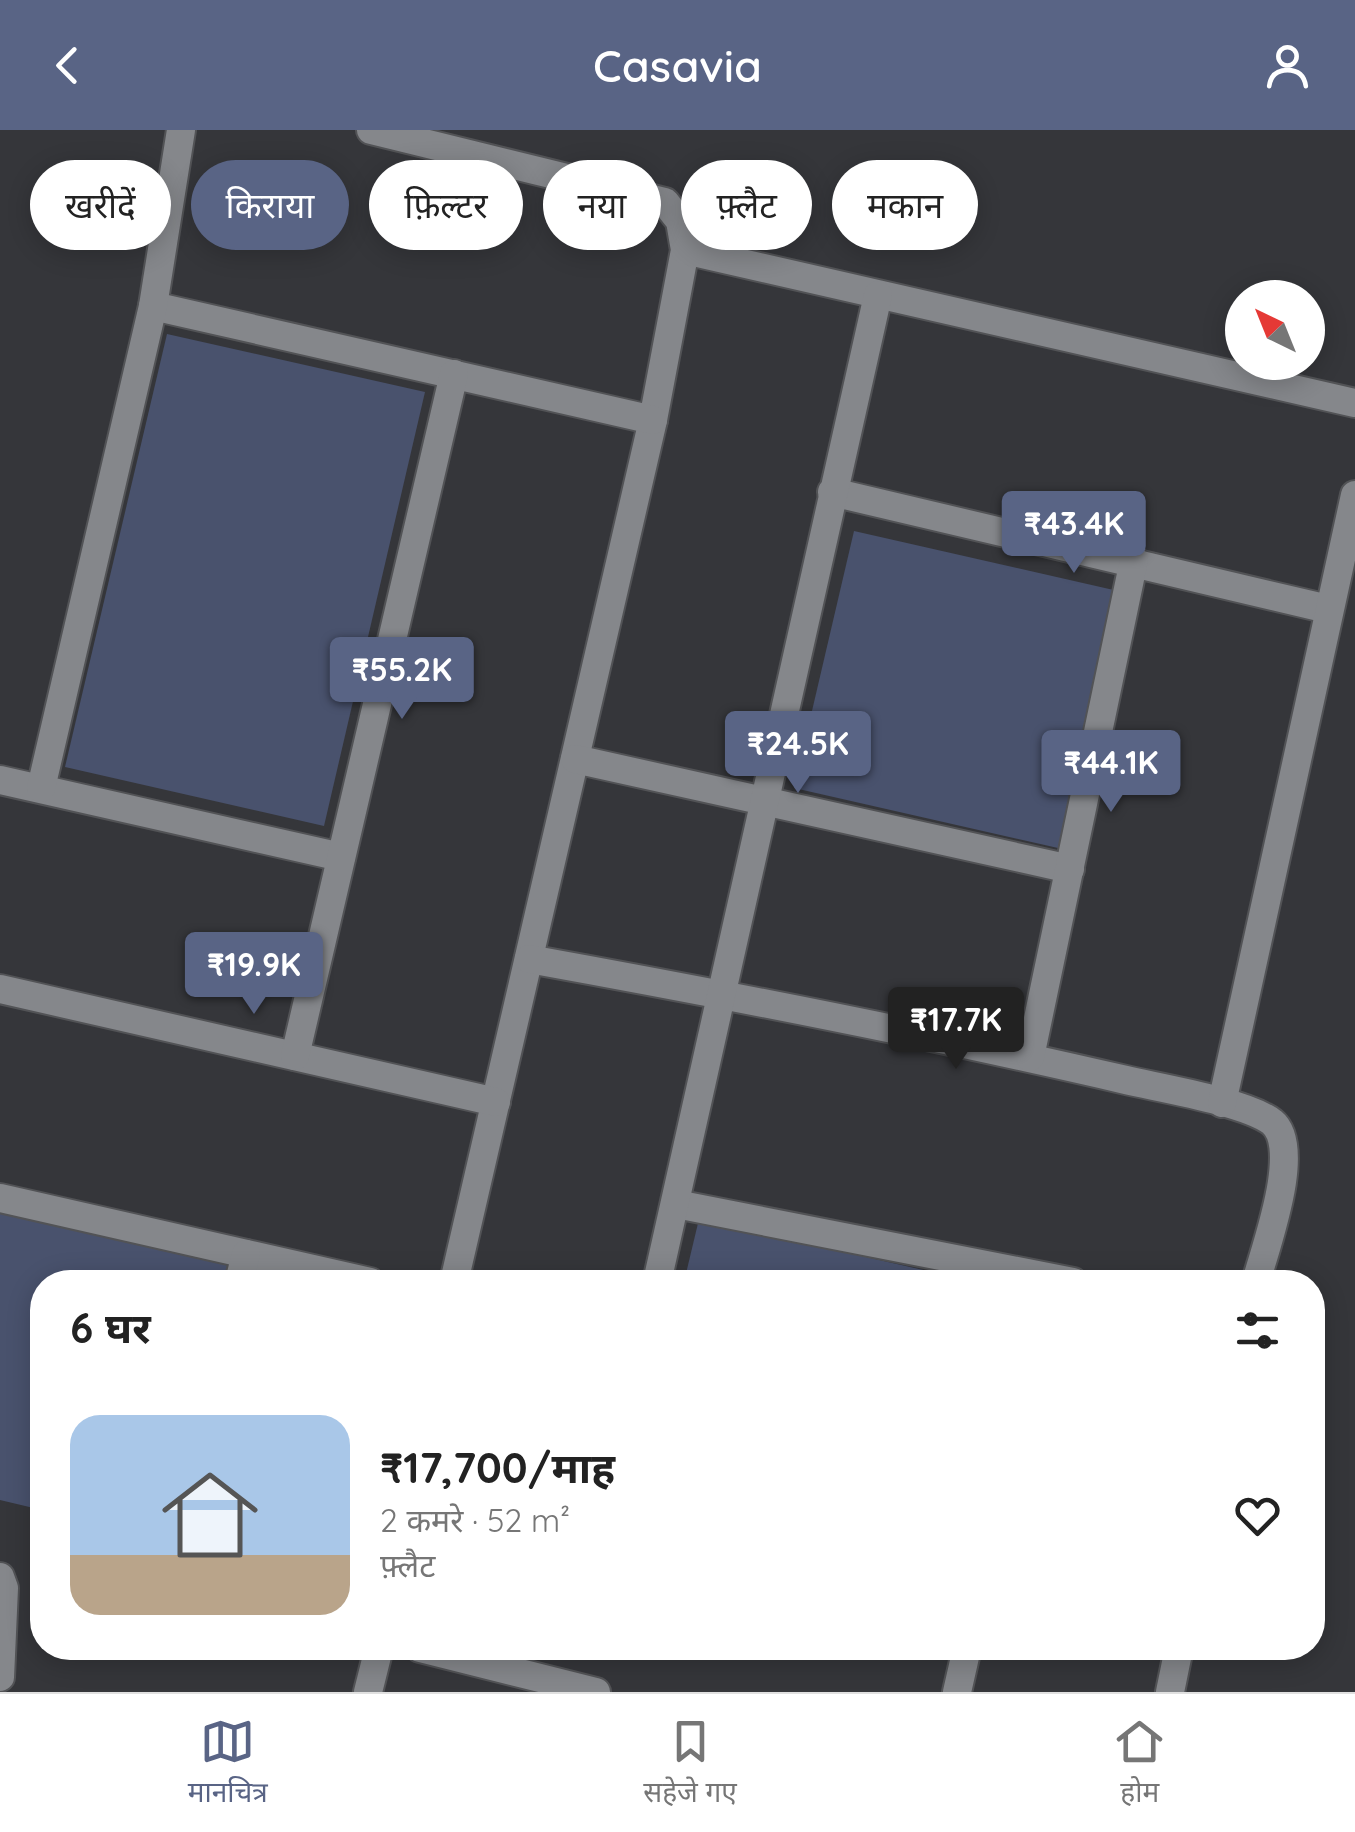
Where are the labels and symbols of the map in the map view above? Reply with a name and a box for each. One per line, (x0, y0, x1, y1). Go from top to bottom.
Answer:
north arrow (1225, 280, 1325, 380)
pin: ₹43.4K (993, 491, 1155, 576)
pin: ₹55.2K (321, 637, 483, 722)
pin: ₹24.5K (717, 711, 879, 796)
pin: ₹44.1K (1030, 730, 1192, 815)
pin: ₹19.9K (173, 932, 335, 1017)
pin: ₹17.7K (875, 987, 1037, 1072)

